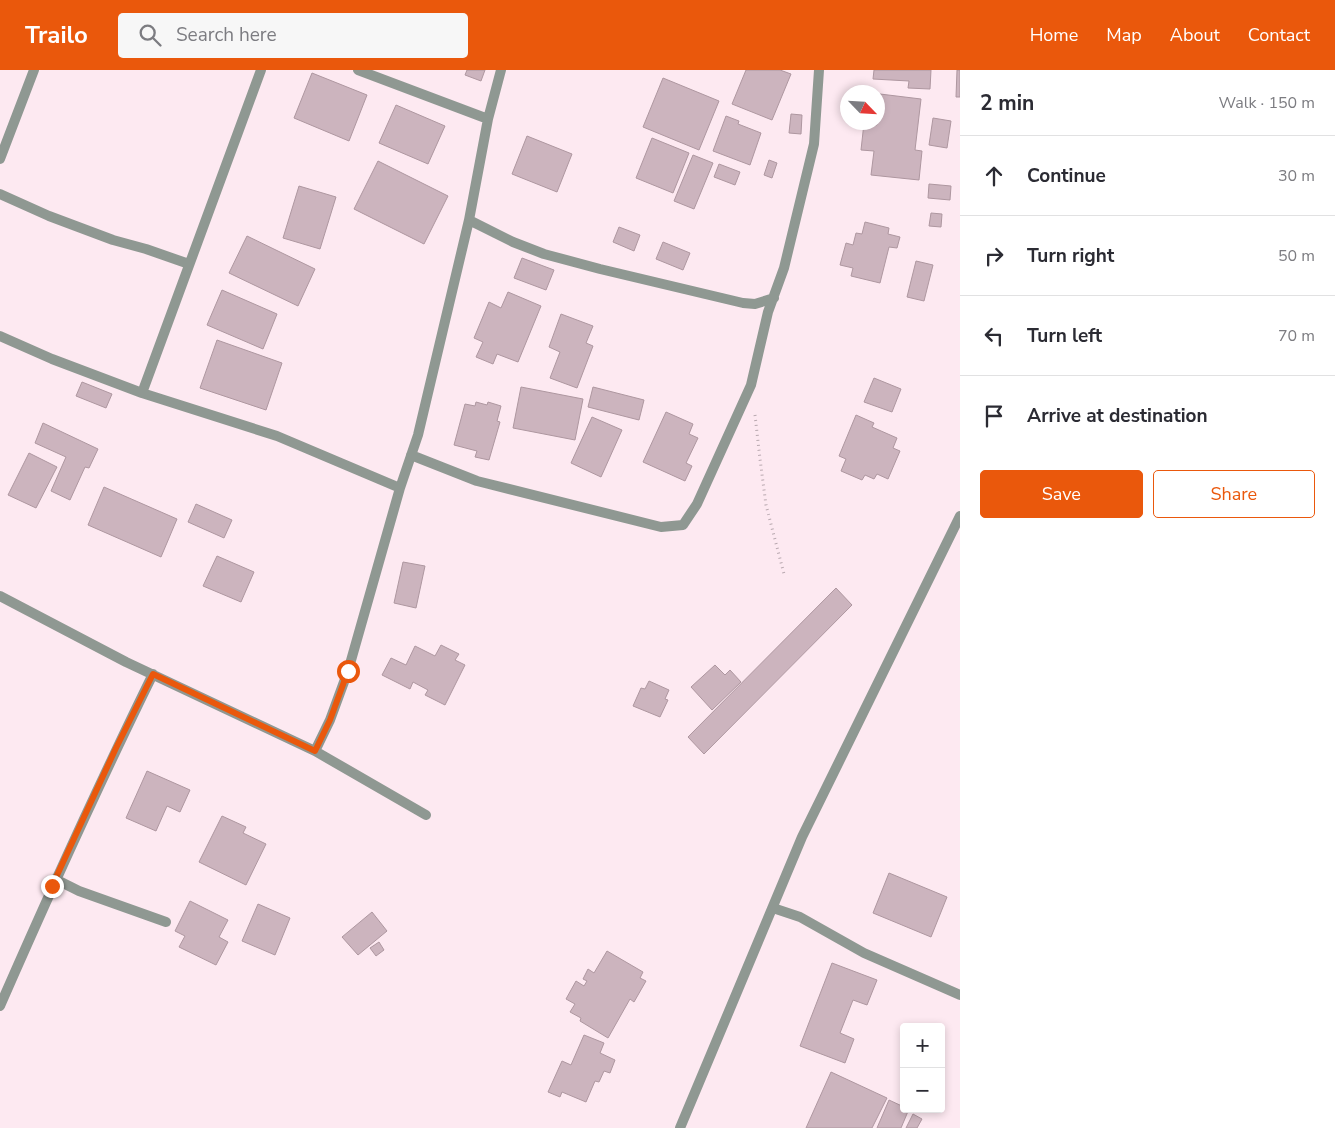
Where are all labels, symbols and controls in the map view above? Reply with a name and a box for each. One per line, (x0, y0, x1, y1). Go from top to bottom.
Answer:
search box (118, 13, 468, 58)
text: Trailo (25, 19, 88, 51)
icon: search (136, 21, 164, 49)
text: Search here (176, 22, 277, 48)
text: Home (1030, 23, 1078, 47)
text: Map (1106, 23, 1142, 47)
text: About (1170, 23, 1220, 47)
text: Contact (1248, 23, 1310, 47)
north arrow (840, 85, 885, 130)
text: 2 min (980, 89, 1034, 117)
text: Walk · 150 m (1219, 92, 1315, 114)
icon: ahead (980, 162, 1008, 190)
text: Continue (1027, 163, 1106, 189)
text: 30 m (1278, 165, 1315, 187)
icon: right (980, 242, 1008, 270)
text: Turn right (1027, 243, 1114, 269)
text: 50 m (1278, 245, 1315, 267)
icon: left (980, 322, 1008, 350)
text: Turn left (1027, 323, 1102, 349)
text: 70 m (1278, 325, 1315, 347)
icon: arrive (980, 402, 1008, 430)
text: Arrive at destination (1027, 403, 1208, 429)
button: Save (980, 470, 1143, 518)
button: Share (1153, 470, 1315, 518)
route start (337, 660, 360, 683)
route end (41, 875, 64, 898)
map controls (900, 1023, 945, 1113)
button: + (900, 1023, 945, 1068)
button: − (900, 1068, 945, 1113)

